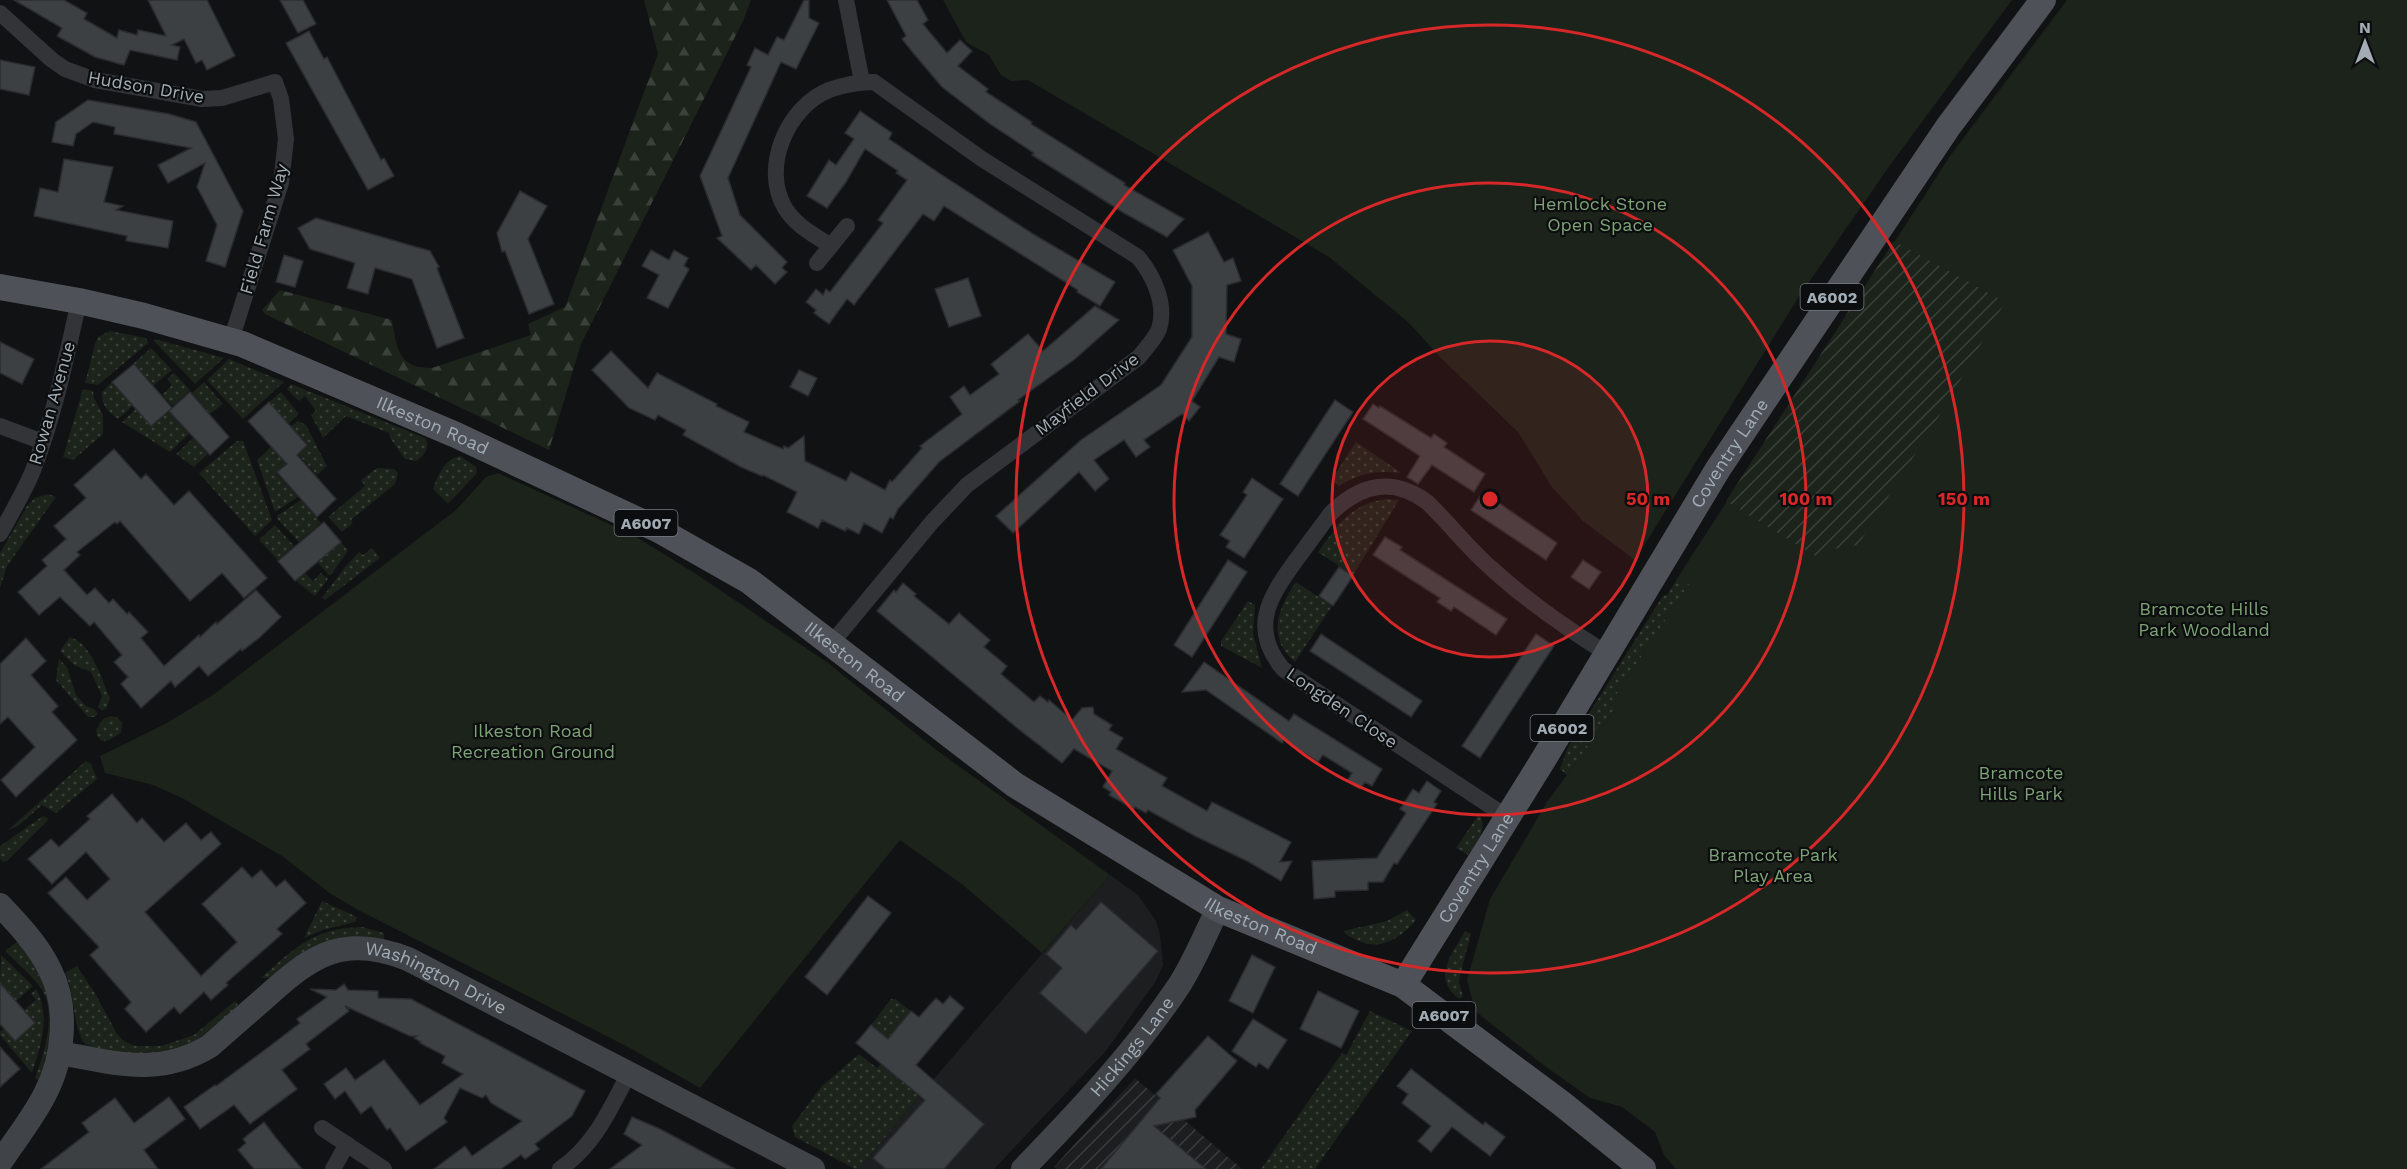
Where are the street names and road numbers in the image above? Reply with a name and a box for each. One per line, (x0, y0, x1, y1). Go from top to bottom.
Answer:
street label: Hudson Drive (86, 66, 206, 107)
street label: Field Farm Way (235, 160, 292, 297)
road number: A6002 (1800, 284, 1864, 310)
street label: Rowan Avenue (24, 339, 79, 467)
street label: Mayfield Drive (1031, 348, 1143, 439)
street label: Ilkeston Road (373, 391, 492, 459)
street label: Coventry Lane (1686, 394, 1772, 512)
road number: A6007 (614, 510, 678, 536)
street label: Ilkeston Road (801, 617, 909, 706)
street label: Longden Close (1283, 663, 1402, 752)
road number: A6002 (1530, 715, 1594, 741)
street label: Coventry Lane (1433, 808, 1518, 927)
street label: Ilkeston Road (1201, 892, 1320, 959)
street label: Washington Drive (364, 937, 510, 1018)
street label: Hickings Lane (1085, 993, 1178, 1101)
road number: A6007 (1412, 1002, 1476, 1028)

